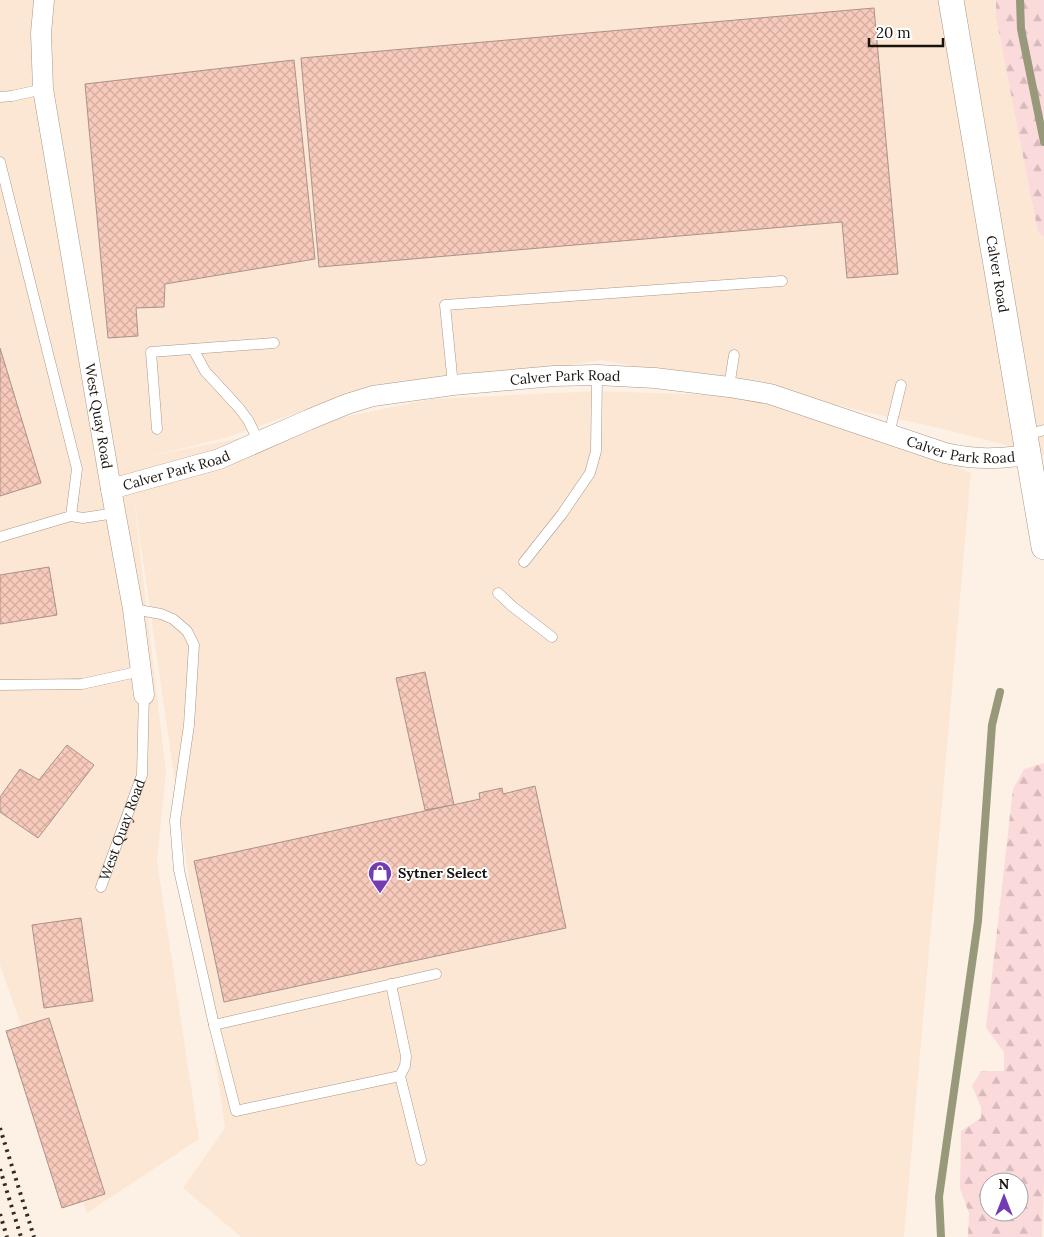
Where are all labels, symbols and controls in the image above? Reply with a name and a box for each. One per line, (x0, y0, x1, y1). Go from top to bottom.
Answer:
scale bar (869, 15, 943, 47)
text: 20 m (876, 23, 911, 42)
street label: Calver Road (982, 234, 1013, 314)
street label: West Quay Road (81, 362, 116, 470)
street label: Calver Park Road (509, 366, 621, 389)
street label: Calver Park Road (904, 432, 1016, 467)
street label: Calver Park Road (121, 446, 233, 494)
street label: West Quay Road (95, 776, 149, 883)
shop icon: Sytner Select (367, 860, 393, 894)
place label: Sytner Select (398, 864, 488, 882)
north arrow (979, 1172, 1029, 1222)
text: N (999, 1175, 1010, 1193)

